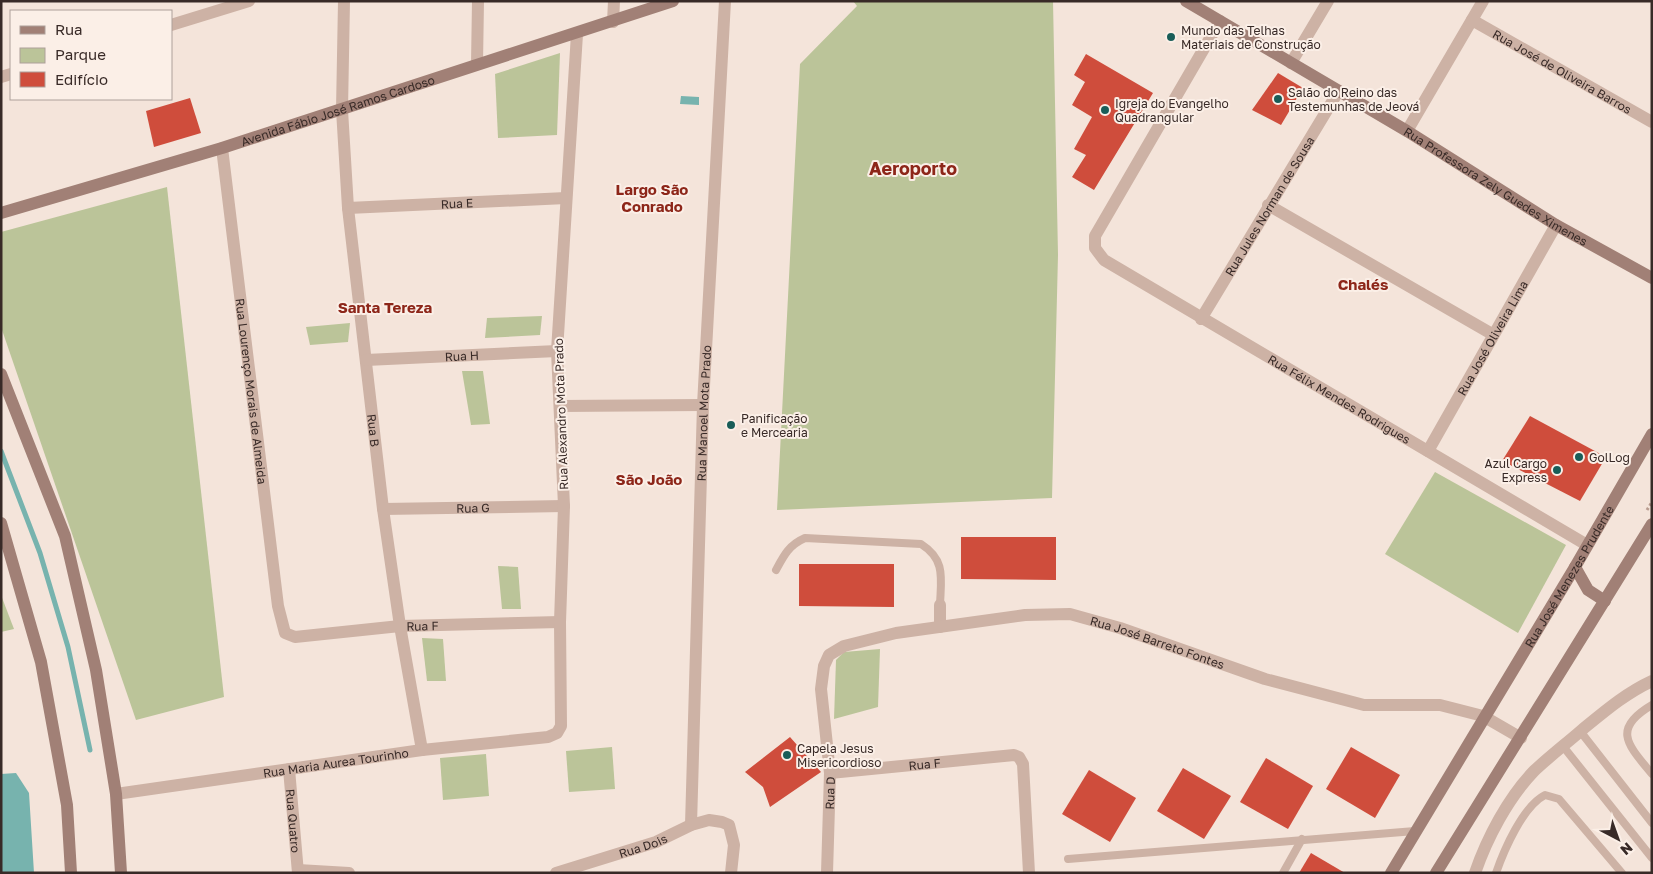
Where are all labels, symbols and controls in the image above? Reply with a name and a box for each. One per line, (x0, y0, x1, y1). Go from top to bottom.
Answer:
legend (10, 10, 172, 100)
text: Rua (55, 20, 82, 38)
place label: Mundo das Telhas Materiais de Construção (1181, 23, 1321, 52)
street label: Rua José de Oliveira Barros (1490, 26, 1635, 117)
marker: Mundo das Telhas Materiais de Construção (1165, 31, 1177, 43)
text: Parque (55, 45, 106, 63)
text: Edifício (55, 70, 108, 88)
street label: Avenida Fábio José Ramos Cardoso (239, 72, 437, 149)
place label: Salão do Reino das Testemunhas de Jeová (1288, 85, 1419, 114)
marker: Salão do Reino das Testemunhas de Jeová (1272, 93, 1284, 105)
place label: Igreja do Evangelho Quadrangular (1115, 96, 1229, 125)
marker: Igreja do Evangelho Quadrangular (1099, 104, 1111, 116)
street label: Rua Professora Zely Guedes Ximenes (1401, 124, 1590, 249)
street label: Rua Jules Norman de Sousa (1221, 133, 1317, 279)
district label: Aeroporto (869, 157, 957, 179)
district label: Largo São Conrado (616, 180, 688, 215)
street label: Rua E (440, 195, 473, 211)
district label: Chalés (1338, 275, 1388, 293)
street label: Rua José Oliveira Lima (1454, 278, 1531, 398)
street label: Rua Lourenço Morais de Almeida (233, 297, 271, 485)
district label: Santa Tereza (338, 298, 433, 316)
street label: Rua Alexandro Mota Prado (551, 338, 571, 490)
street label: Rua Manoel Mota Prado (693, 345, 714, 482)
street label: Rua H (445, 347, 479, 364)
street label: Rua Félix Mendes Rodrigues (1266, 351, 1413, 447)
place label: Panificação e Mercearia (741, 411, 808, 440)
street label: Rua B (364, 413, 383, 448)
marker: Panificação e Mercearia (725, 419, 737, 431)
place label: GolLog (1589, 450, 1630, 465)
marker: GolLog (1573, 451, 1585, 463)
place label: Azul Cargo Express (1485, 456, 1547, 485)
marker: Azul Cargo Express (1551, 464, 1563, 476)
district label: São João (616, 470, 682, 488)
street label: Rua G (456, 500, 490, 515)
street label: Rua José Menezes Prudente (1521, 502, 1617, 650)
street label: Rua José Barreto Fontes (1089, 613, 1227, 672)
street label: Rua F (406, 618, 439, 633)
place label: Capela Jesus Misericordioso (797, 741, 881, 770)
street label: Rua Maria Aurea Tourinho (262, 745, 410, 780)
marker: Capela Jesus Misericordioso (781, 749, 793, 761)
street label: Rua F (908, 755, 941, 773)
street label: Rua D (821, 776, 837, 810)
street label: Rua Quatro (283, 788, 304, 854)
north arrow (1593, 814, 1643, 864)
street label: Rua Dois (617, 830, 670, 861)
text: N (1617, 839, 1636, 859)

